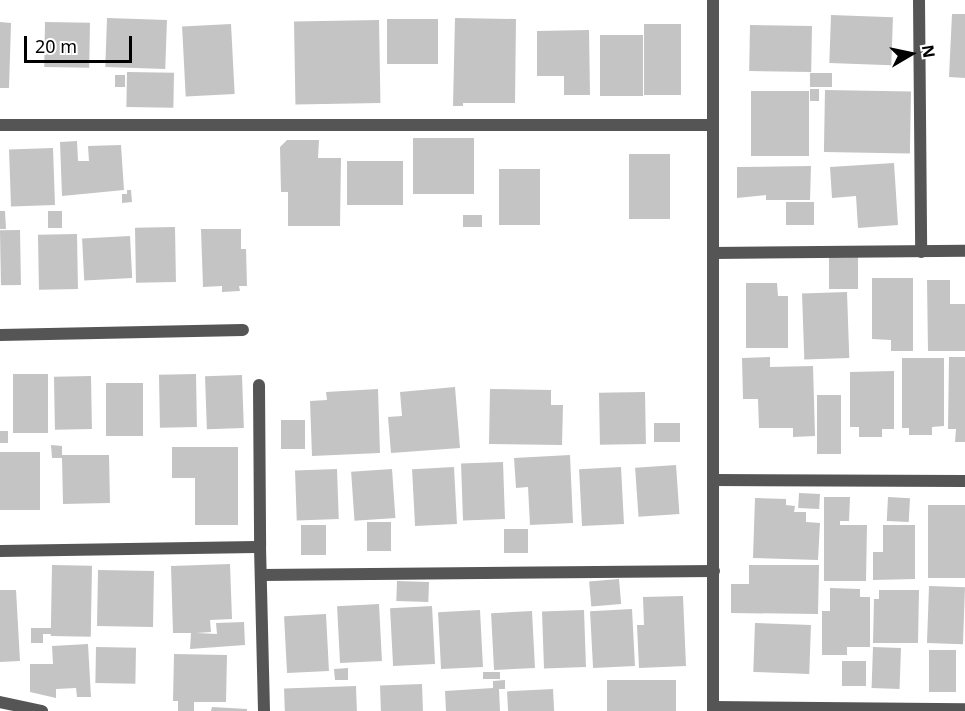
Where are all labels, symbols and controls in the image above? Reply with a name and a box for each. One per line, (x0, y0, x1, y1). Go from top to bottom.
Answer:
scale bar (27, 24, 135, 62)
north arrow (881, 24, 941, 84)
text: 20 m (35, 34, 77, 58)
text: N (917, 43, 941, 59)

